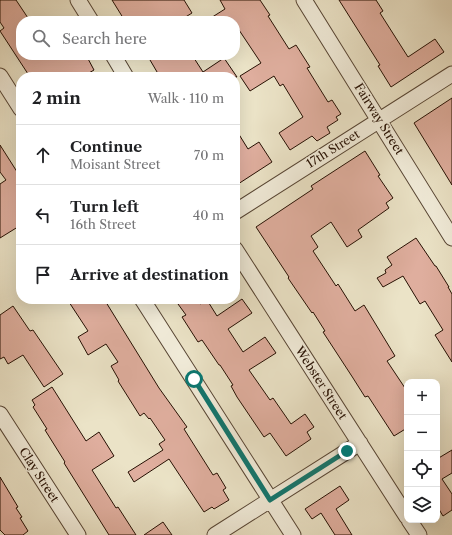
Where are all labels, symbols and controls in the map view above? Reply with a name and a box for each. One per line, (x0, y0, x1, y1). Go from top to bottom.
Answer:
search box (16, 16, 240, 60)
icon: search (30, 27, 52, 49)
text: Search here (62, 29, 147, 48)
street label: Fairway Street (351, 80, 408, 158)
text: 2 min (32, 88, 81, 108)
text: Walk · 110 m (148, 90, 224, 106)
street label: 17th Street (303, 126, 363, 171)
text: Continue (70, 137, 142, 156)
icon: ahead (32, 144, 54, 166)
text: 70 m (194, 147, 224, 163)
text: Moisant Street (70, 156, 160, 172)
text: Turn left (70, 197, 139, 216)
icon: left (32, 204, 54, 226)
text: 40 m (193, 207, 224, 223)
text: 16th Street (70, 216, 136, 232)
icon: arrive (32, 264, 54, 286)
text: Arrive at destination (70, 265, 229, 284)
street label: Webster Street (292, 342, 351, 423)
route start (185, 370, 203, 388)
map controls (404, 379, 440, 523)
button: + (404, 379, 440, 415)
button: − (404, 415, 440, 451)
route end (338, 442, 356, 460)
street label: Clay Street (16, 444, 63, 506)
button: locate (404, 451, 440, 487)
button: layers (404, 487, 440, 523)

